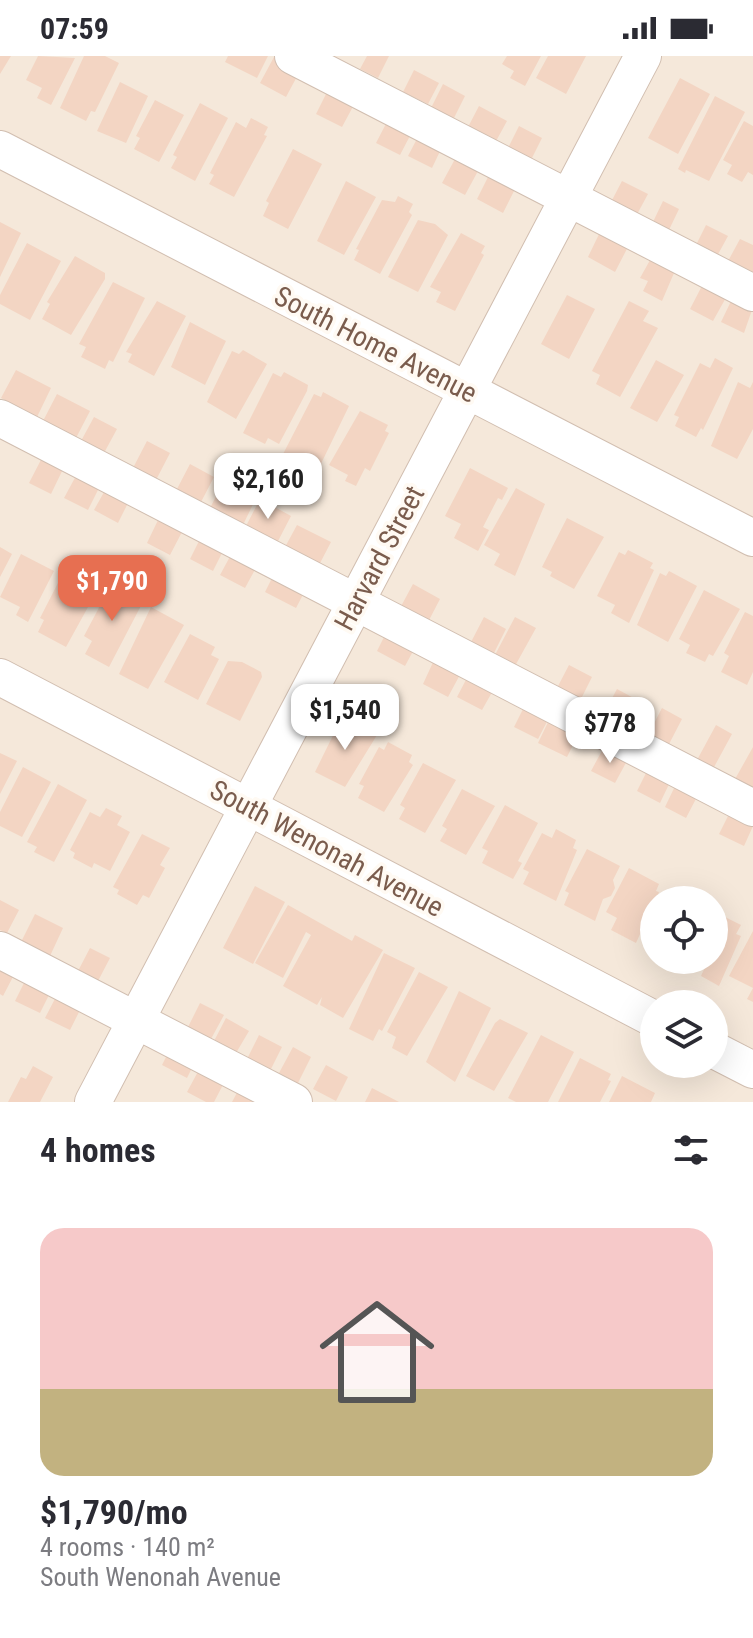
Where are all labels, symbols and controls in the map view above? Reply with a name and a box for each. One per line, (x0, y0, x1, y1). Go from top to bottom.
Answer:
text: 07:59 (40, 11, 109, 46)
street label: South Home Avenue (269, 279, 483, 410)
pin: $2,160 (203, 453, 333, 521)
text: $2,160 (232, 464, 304, 494)
street label: Harvard Street (328, 480, 431, 636)
pin: $1,790 (47, 555, 177, 623)
text: $1,790 (76, 566, 148, 596)
pin: $1,540 (280, 684, 410, 752)
text: $1,540 (309, 695, 381, 725)
pin: $778 (563, 697, 657, 765)
text: $778 (584, 708, 636, 738)
street label: South Wenonah Avenue (204, 773, 449, 924)
map controls (640, 886, 728, 1078)
button: locate (640, 886, 728, 974)
button: layers (640, 990, 728, 1078)
icon: filters (669, 1128, 713, 1172)
text: 4 homes (40, 1130, 156, 1170)
icon: home (305, 1280, 449, 1424)
text: $1,790/mo (40, 1492, 188, 1532)
text: 4 rooms · 140 m² (40, 1532, 215, 1562)
text: South Wenonah Avenue (40, 1562, 281, 1592)

